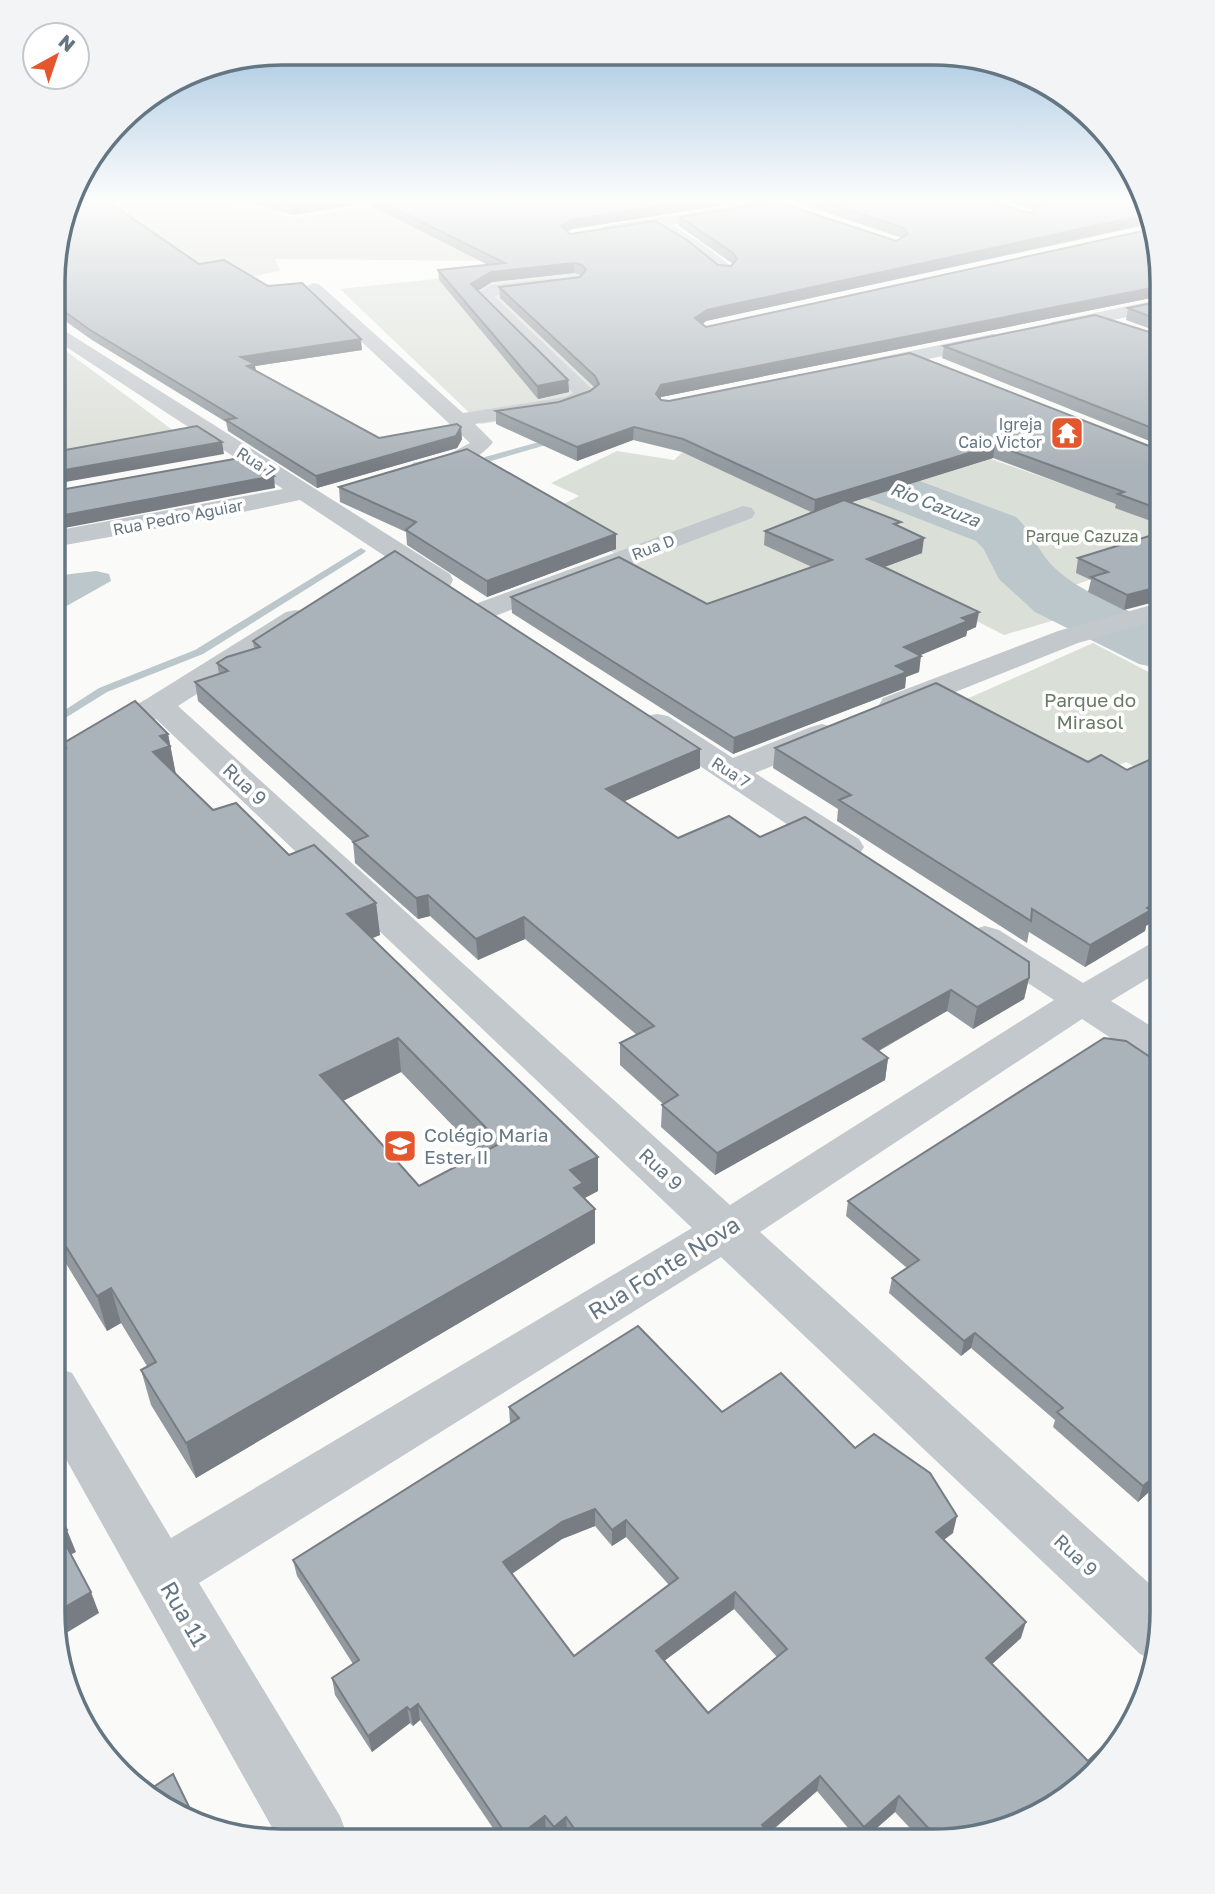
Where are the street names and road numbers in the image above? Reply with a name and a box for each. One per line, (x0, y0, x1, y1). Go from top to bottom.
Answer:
street label: Rua 7 (233, 442, 279, 482)
street label: Rua Pedro Aguiar (111, 495, 245, 539)
street label: Rua D (629, 530, 677, 564)
street label: Rua 7 (708, 752, 754, 792)
street label: Rua 9 (219, 758, 272, 809)
street label: Rua 9 (635, 1143, 688, 1194)
street label: Rua Fonte Nova (583, 1209, 744, 1325)
street label: Rua 9 (1050, 1529, 1103, 1580)
street label: Rua 11 (155, 1576, 215, 1651)

